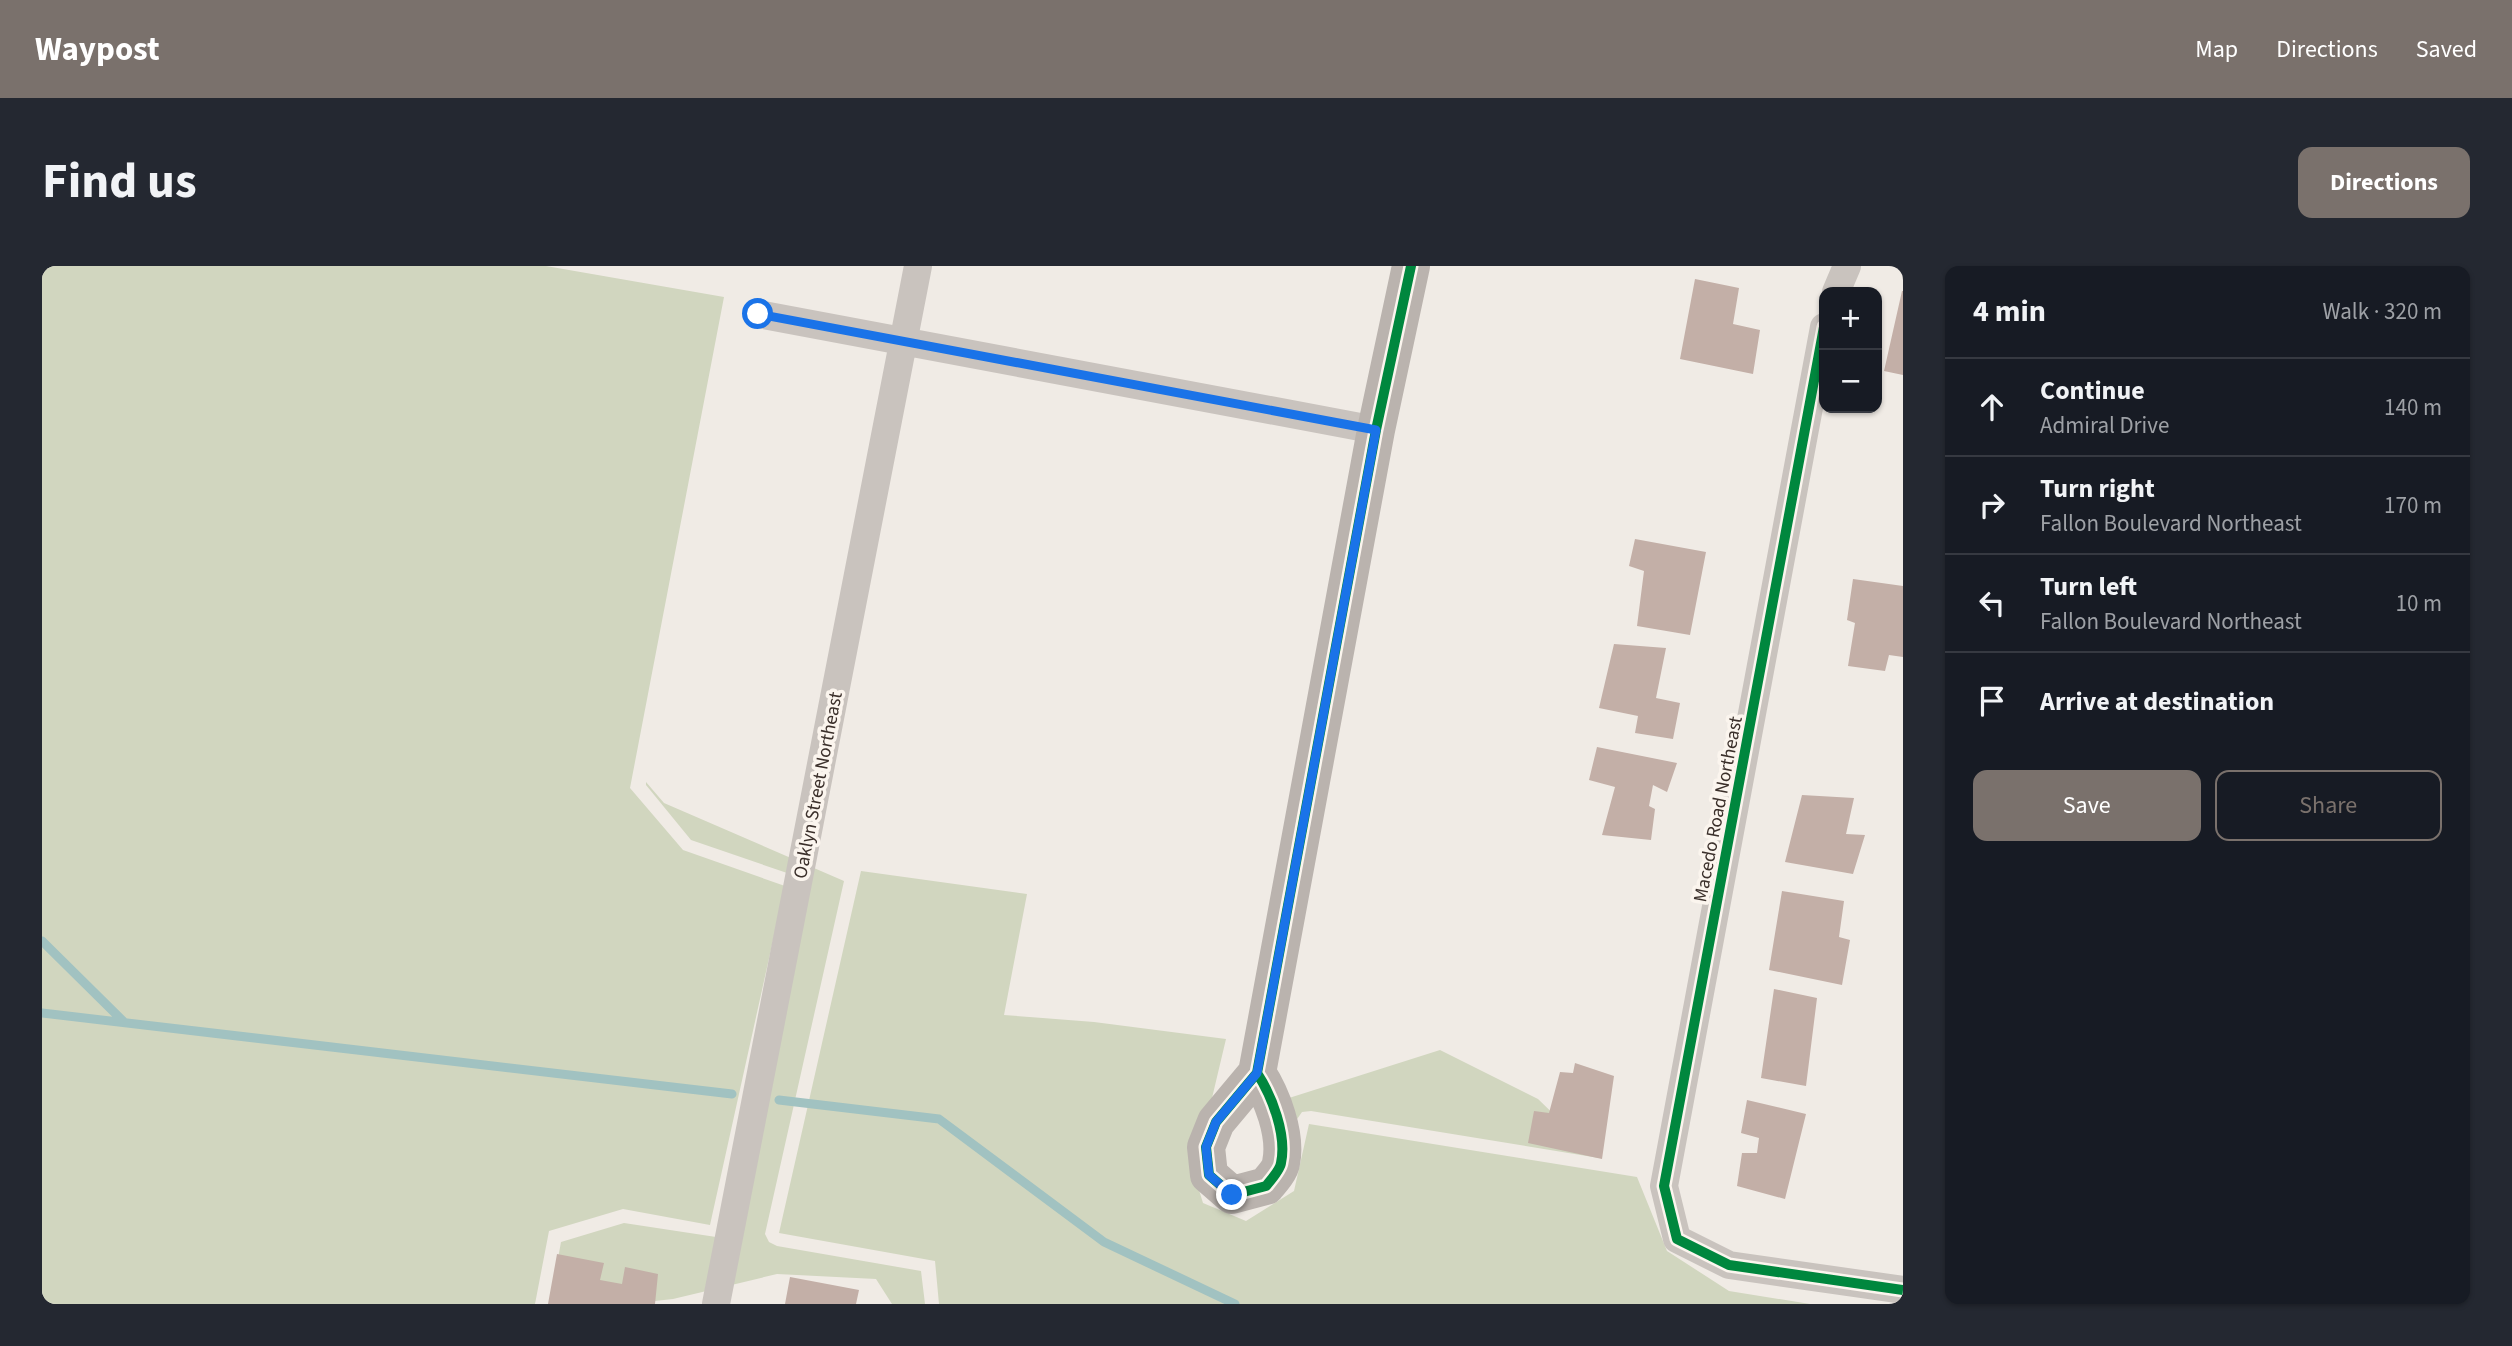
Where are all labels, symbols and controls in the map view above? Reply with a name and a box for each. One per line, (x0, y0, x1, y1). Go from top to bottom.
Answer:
text: Waypost (35, 26, 160, 73)
text: Map (2195, 32, 2238, 67)
text: Directions (2276, 32, 2378, 67)
text: Saved (2416, 32, 2477, 67)
text: Find us (42, 147, 197, 217)
button: Directions (2298, 147, 2470, 218)
map controls (1819, 287, 1882, 413)
button: + (1819, 287, 1882, 350)
text: 4 min (1973, 290, 2046, 333)
text: Walk · 320 m (2323, 295, 2442, 328)
route start (742, 298, 773, 329)
button: − (1819, 350, 1882, 413)
text: Continue (2040, 372, 2145, 409)
icon: ahead (1973, 388, 2011, 426)
text: 140 m (2384, 391, 2442, 424)
text: Admiral Drive (2040, 409, 2169, 442)
text: Turn right (2040, 470, 2155, 507)
icon: right (1973, 486, 2011, 524)
text: 170 m (2384, 489, 2442, 522)
text: Fallon Boulevard Northeast (2040, 507, 2302, 540)
text: Turn left (2040, 568, 2137, 605)
icon: left (1973, 584, 2011, 622)
text: 10 m (2395, 587, 2442, 620)
text: Fallon Boulevard Northeast (2040, 605, 2302, 638)
icon: arrive (1973, 682, 2011, 720)
text: Arrive at destination (2040, 683, 2274, 720)
street label: Oaklyn Street Northeast (787, 689, 850, 881)
street label: Macedo Road Northeast (1687, 713, 1750, 905)
button: Save (1973, 770, 2201, 841)
button: Share (2215, 770, 2442, 841)
route end (1216, 1179, 1247, 1210)

